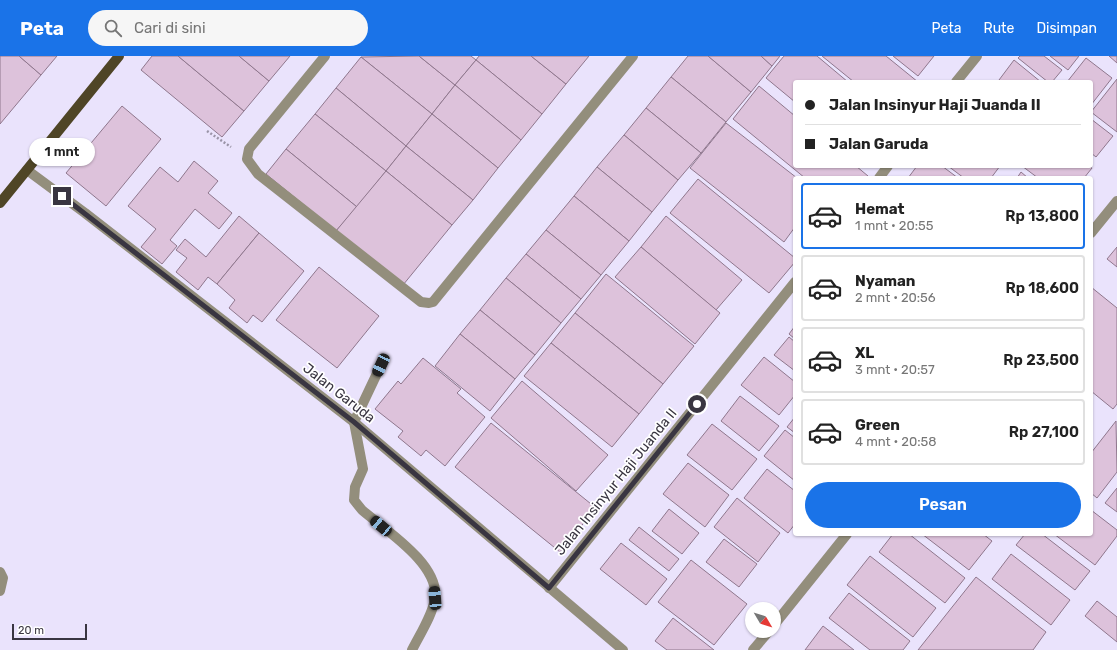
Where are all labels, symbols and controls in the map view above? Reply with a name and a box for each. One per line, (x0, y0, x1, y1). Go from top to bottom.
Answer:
search box (88, 10, 368, 46)
text: Peta (20, 17, 64, 40)
icon: search (102, 17, 124, 39)
text: Cari di sini (134, 19, 206, 37)
text: Peta (932, 20, 962, 37)
text: Rute (984, 20, 1014, 37)
text: Disimpan (1036, 20, 1097, 37)
text: Jalan Insinyur Haji Juanda II (829, 96, 1041, 114)
text: Jalan Garuda (829, 135, 928, 153)
callout: 1 mnt (29, 138, 95, 166)
text: 1 mnt (45, 144, 79, 159)
route end (53, 187, 71, 205)
icon: car (807, 198, 843, 234)
text: Hemat (855, 200, 905, 218)
text: Rp 13,800 (1005, 207, 1079, 225)
text: 1 mnt · 20:55 (855, 218, 934, 233)
icon: car (807, 270, 843, 306)
text: Nyaman (855, 272, 916, 290)
text: Rp 18,600 (1005, 279, 1079, 297)
text: 2 mnt · 20:56 (855, 290, 936, 305)
icon: car (807, 342, 843, 378)
text: XL (855, 344, 874, 362)
text: Rp 23,500 (1003, 351, 1079, 369)
car (370, 352, 392, 378)
street label: Jalan Garuda (300, 360, 378, 426)
text: 3 mnt · 20:57 (855, 362, 935, 377)
route start (688, 395, 706, 413)
street label: Jalan Insinyur Haji Juanda II (551, 405, 681, 559)
icon: car (807, 414, 843, 450)
text: Green (855, 416, 900, 434)
text: Rp 27,100 (1009, 423, 1079, 441)
text: 4 mnt · 20:58 (855, 434, 937, 449)
button: Pesan (805, 482, 1081, 528)
car (368, 514, 394, 538)
car (428, 586, 442, 610)
north arrow (745, 602, 781, 638)
map controls (745, 602, 781, 638)
scale bar (12, 622, 87, 641)
text: 20 m (18, 624, 44, 637)

